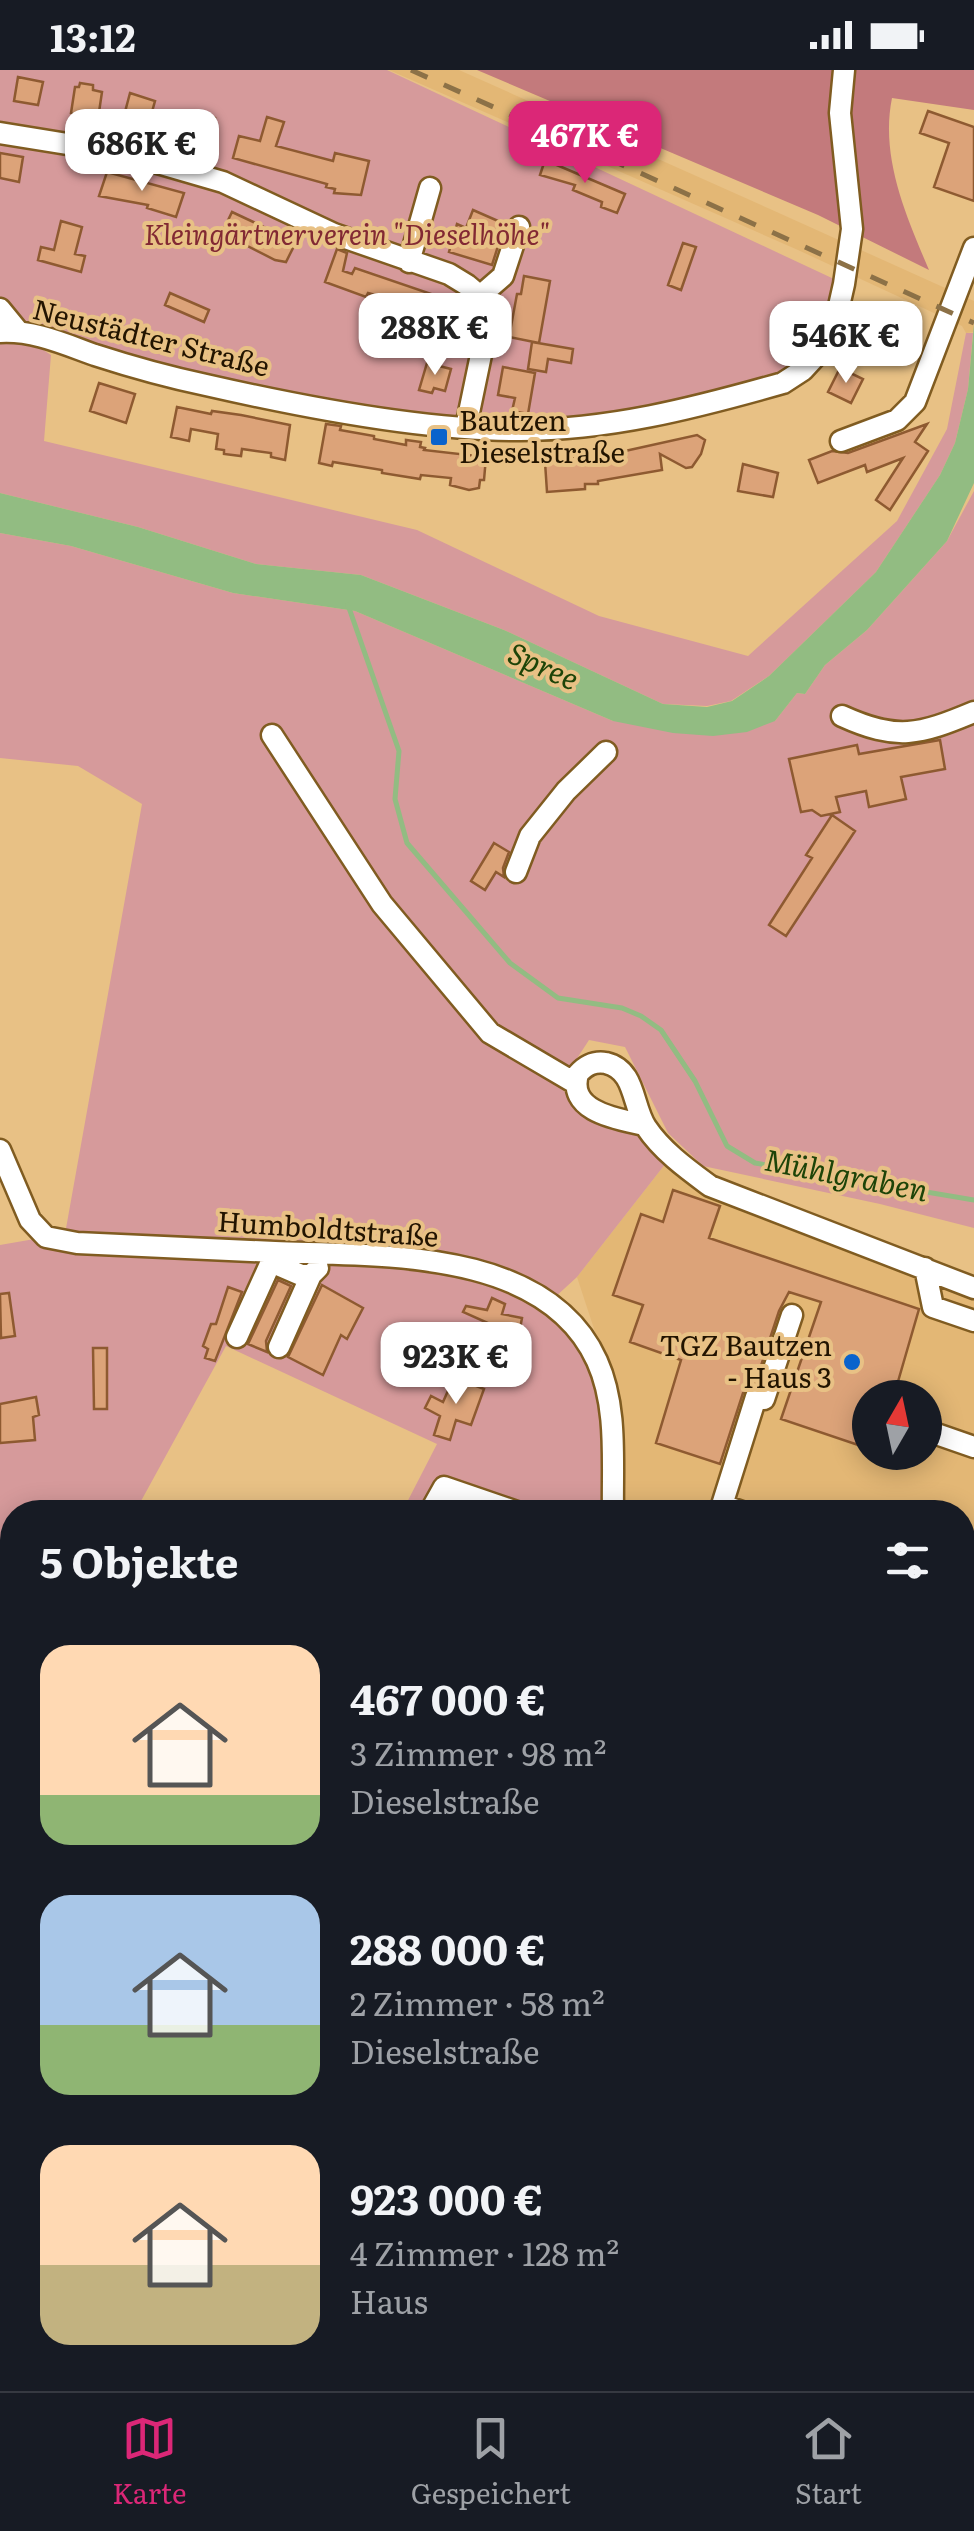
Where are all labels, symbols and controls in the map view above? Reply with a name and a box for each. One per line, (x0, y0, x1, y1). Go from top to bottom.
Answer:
text: 13:12 (50, 7, 136, 64)
pin: 467K € (504, 101, 666, 186)
pin: 686K € (61, 109, 223, 194)
text: 467K € (531, 109, 639, 157)
text: 686K € (87, 117, 197, 165)
park label: Kleingärtnerverein "Dieselhöhe" (144, 212, 550, 254)
street label: Neustädter Straße (29, 286, 274, 386)
pin: 288K € (354, 293, 516, 378)
text: 288K € (381, 301, 489, 349)
pin: 546K € (765, 301, 927, 386)
text: 546K € (791, 309, 901, 357)
place label: Bautzen Dieselstraße (459, 398, 625, 472)
marker: Bautzen Dieselstraße (428, 426, 450, 448)
water label: Spree (502, 629, 586, 699)
water label: Mühlgraben (761, 1136, 932, 1210)
street label: Humboldtstraße (216, 1198, 440, 1256)
pin: 923K € (375, 1322, 537, 1407)
place label: TGZ Bautzen - Haus 3 (659, 1323, 832, 1397)
text: 923K € (403, 1330, 509, 1378)
marker: TGZ Bautzen - Haus 3 (841, 1351, 863, 1373)
north arrow (852, 1380, 942, 1470)
map controls (852, 1380, 942, 1470)
text: 5 Objekte (40, 1529, 238, 1591)
icon: filters (880, 1533, 935, 1588)
text: 467 000 € (350, 1666, 546, 1728)
icon: home (120, 1685, 240, 1805)
text: 3 Zimmer · 98 m² (350, 1728, 606, 1776)
text: Dieselstraße (350, 1776, 540, 1824)
text: 288 000 € (350, 1916, 546, 1978)
icon: home (120, 1935, 240, 2055)
text: 2 Zimmer · 58 m² (350, 1978, 605, 2026)
text: Dieselstraße (350, 2026, 540, 2074)
text: 923 000 € (350, 2166, 543, 2228)
icon: home (120, 2185, 240, 2305)
text: 4 Zimmer · 128 m² (350, 2228, 619, 2276)
text: Haus (350, 2276, 428, 2324)
tab: Karte (112, 2411, 187, 2513)
tab: Gespeichert (411, 2411, 571, 2513)
tab: Start (795, 2411, 862, 2513)

